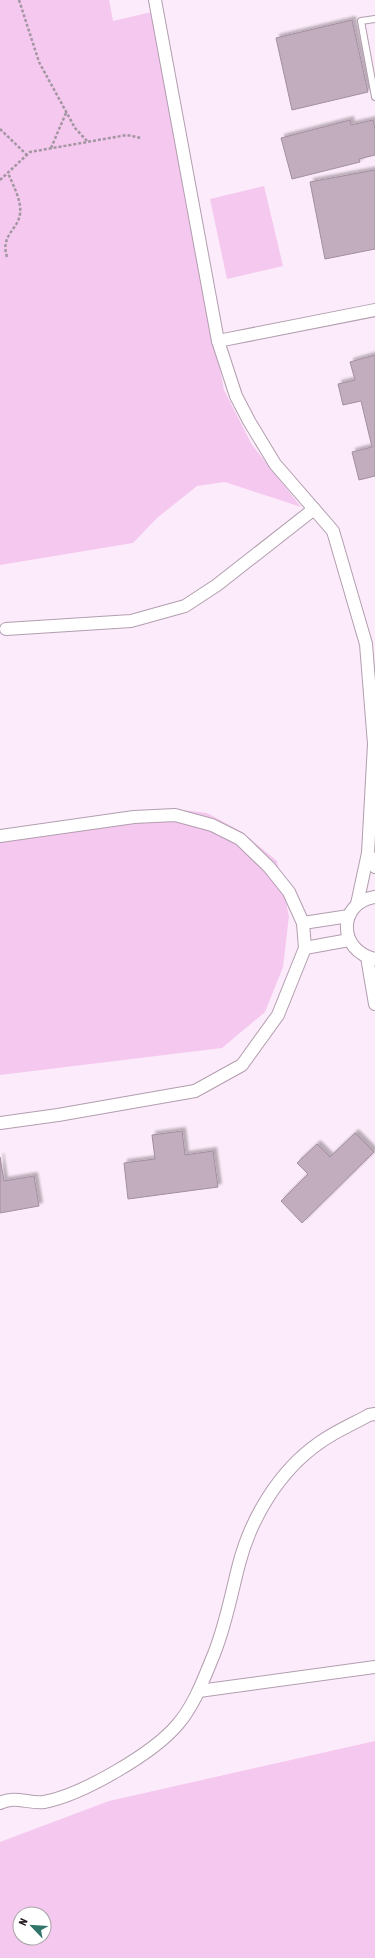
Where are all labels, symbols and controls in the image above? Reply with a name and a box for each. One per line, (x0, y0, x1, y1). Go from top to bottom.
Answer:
north arrow (12, 1906, 52, 1946)
text: N (16, 1916, 30, 1927)

